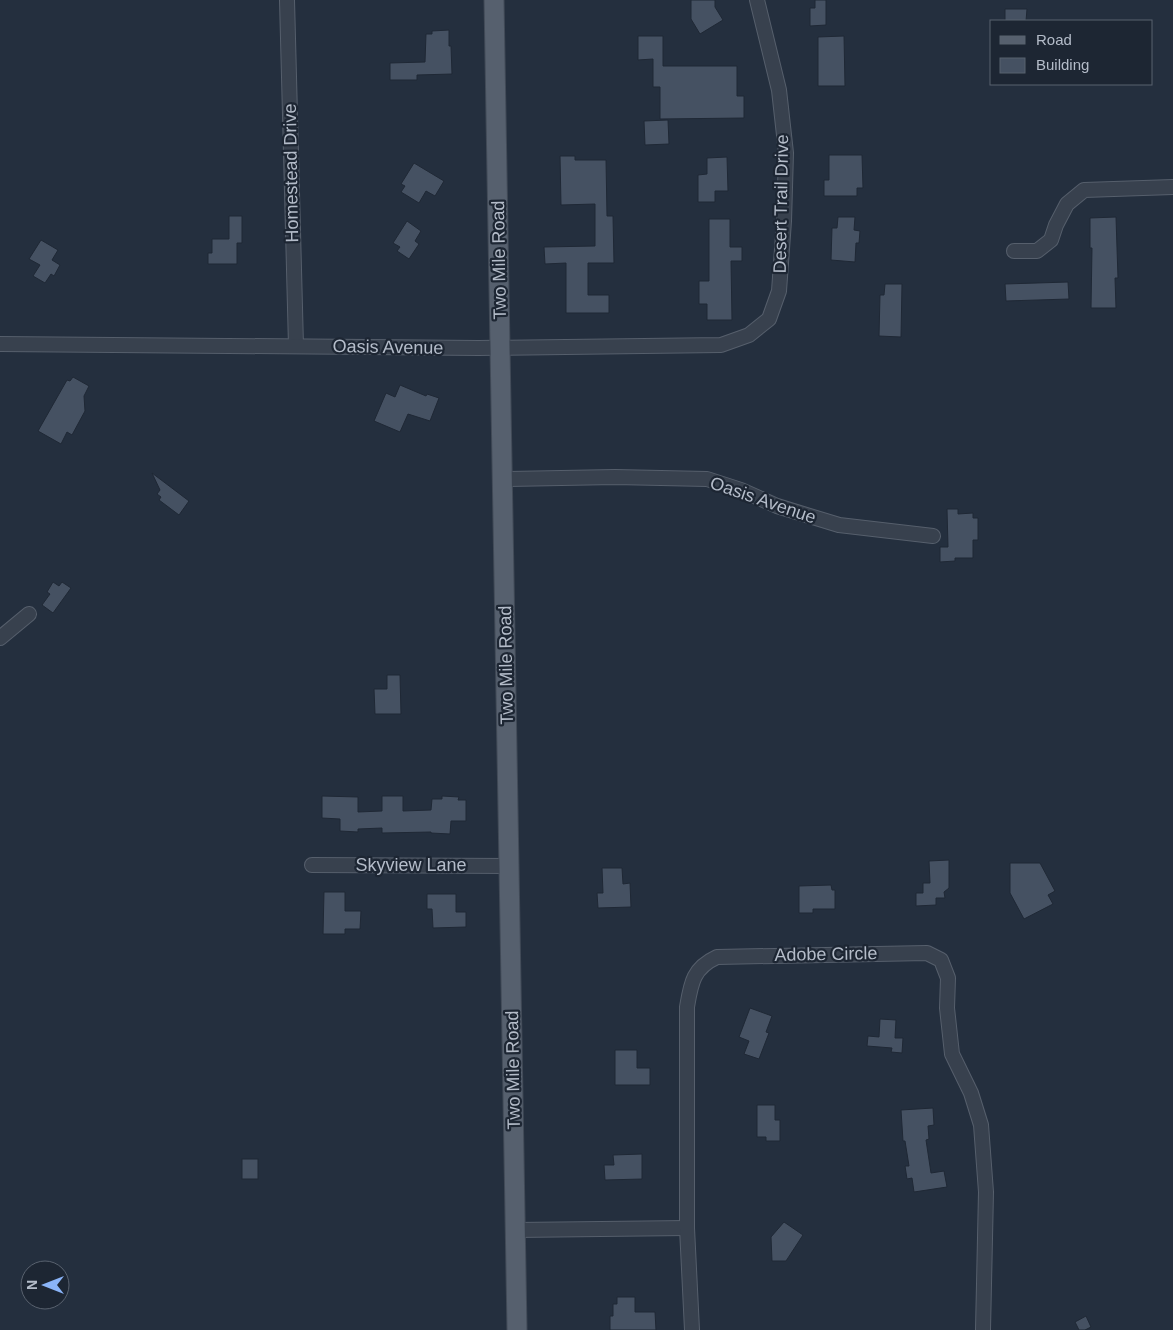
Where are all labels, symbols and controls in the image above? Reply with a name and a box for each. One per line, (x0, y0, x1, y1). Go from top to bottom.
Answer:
legend (990, 20, 1153, 85)
text: Road (1036, 31, 1072, 48)
text: Building (1036, 56, 1089, 73)
street label: Homestead Drive (280, 103, 302, 243)
street label: Desert Trail Drive (770, 134, 792, 274)
street label: Two Mile Road (488, 200, 510, 320)
street label: Oasis Avenue (332, 336, 444, 358)
street label: Oasis Avenue (707, 473, 819, 527)
street label: Two Mile Road (495, 605, 517, 725)
street label: Skyview Lane (355, 855, 467, 875)
street label: Adobe Circle (774, 943, 878, 965)
street label: Two Mile Road (502, 1010, 524, 1130)
north arrow (20, 1260, 70, 1310)
text: N (24, 1280, 40, 1290)

